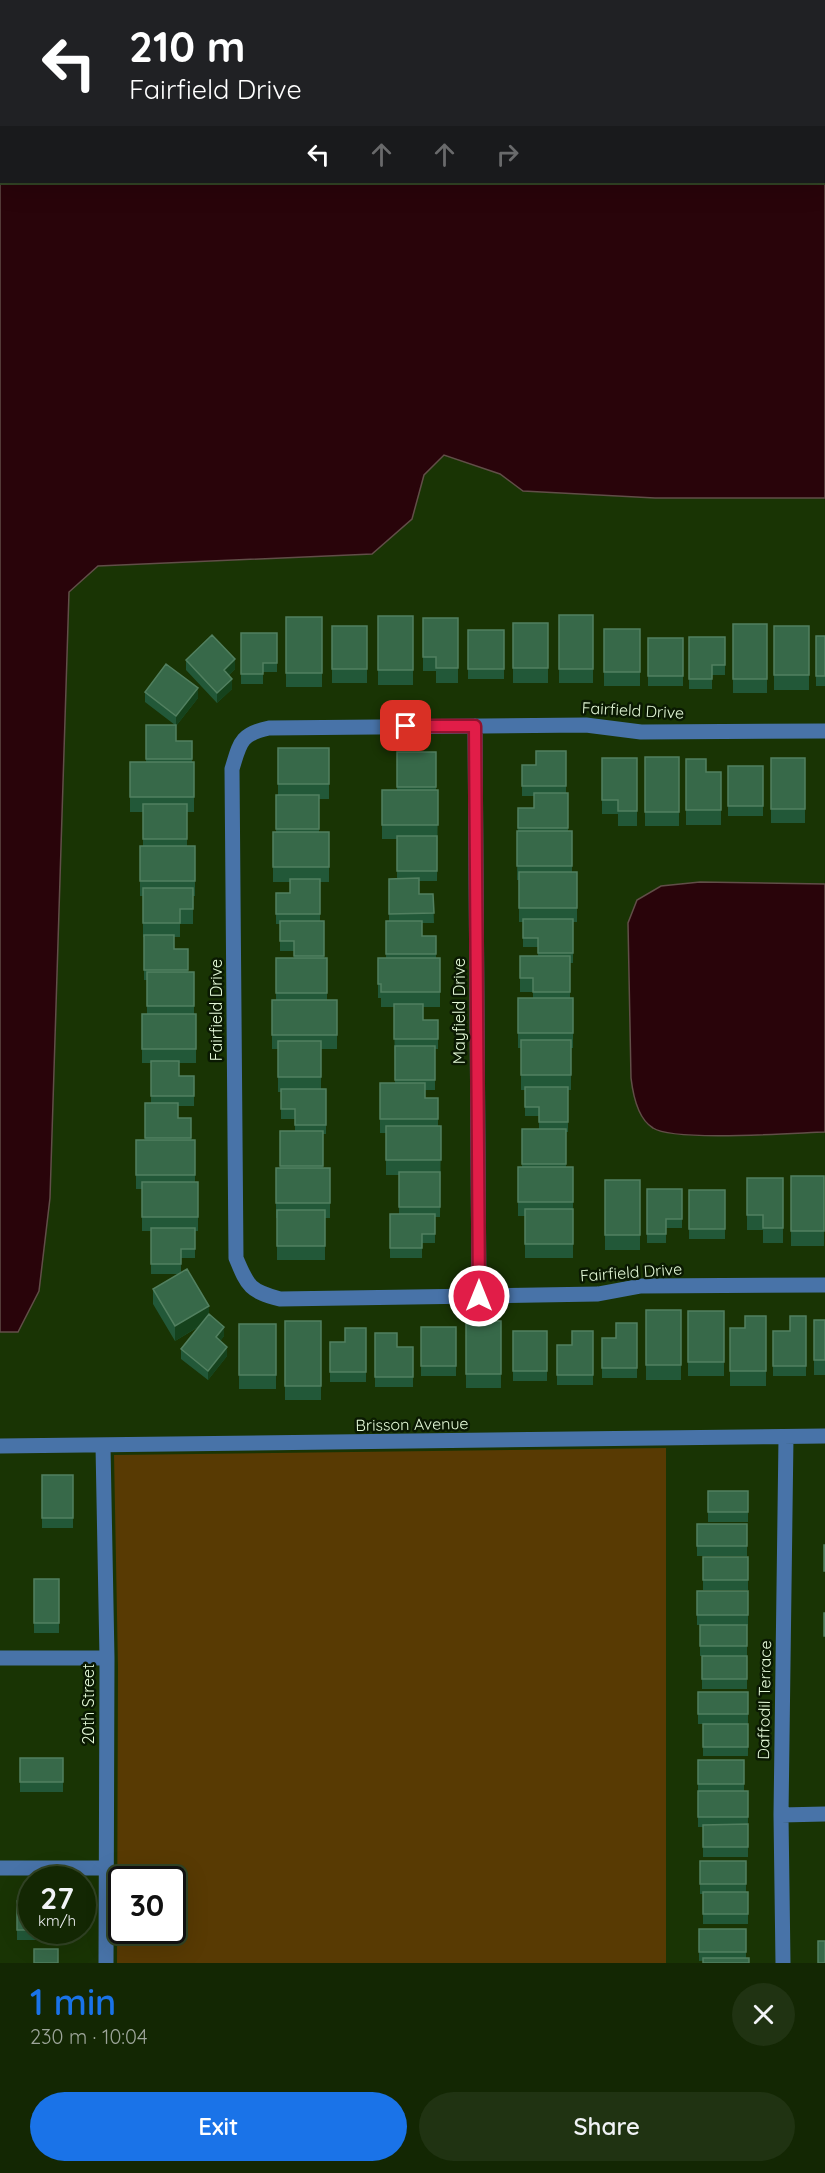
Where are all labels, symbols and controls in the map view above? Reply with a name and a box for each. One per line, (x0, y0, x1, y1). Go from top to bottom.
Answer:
text: 210 m (129, 20, 246, 73)
icon: left (30, 24, 108, 102)
text: Fairfield Drive (129, 72, 302, 106)
icon: left (302, 138, 335, 171)
icon: ahead (365, 138, 398, 171)
icon: ahead (428, 138, 461, 171)
icon: right (491, 138, 524, 171)
street label: Fairfield Drive (581, 697, 685, 723)
pin (380, 700, 431, 751)
icon: arrive (389, 709, 422, 742)
street label: Mayfield Drive (449, 958, 469, 1064)
street label: Fairfield Drive (206, 959, 226, 1061)
street label: Fairfield Drive (579, 1258, 683, 1286)
position arrow (447, 1264, 511, 1328)
street label: Brisson Avenue (355, 1413, 469, 1435)
street label: Daffodil Terrace (753, 1640, 775, 1760)
street label: 20th Street (78, 1664, 98, 1745)
speed limit sign: 30 (108, 1866, 186, 1944)
text: 27 (40, 1879, 74, 1917)
text: km/h (38, 1911, 76, 1930)
text: 1 min (30, 1979, 116, 2024)
button: close (732, 1983, 795, 2046)
text: 230 m · 10:04 (30, 2024, 147, 2049)
button: Exit (30, 2092, 407, 2161)
button: Share (419, 2092, 795, 2161)

